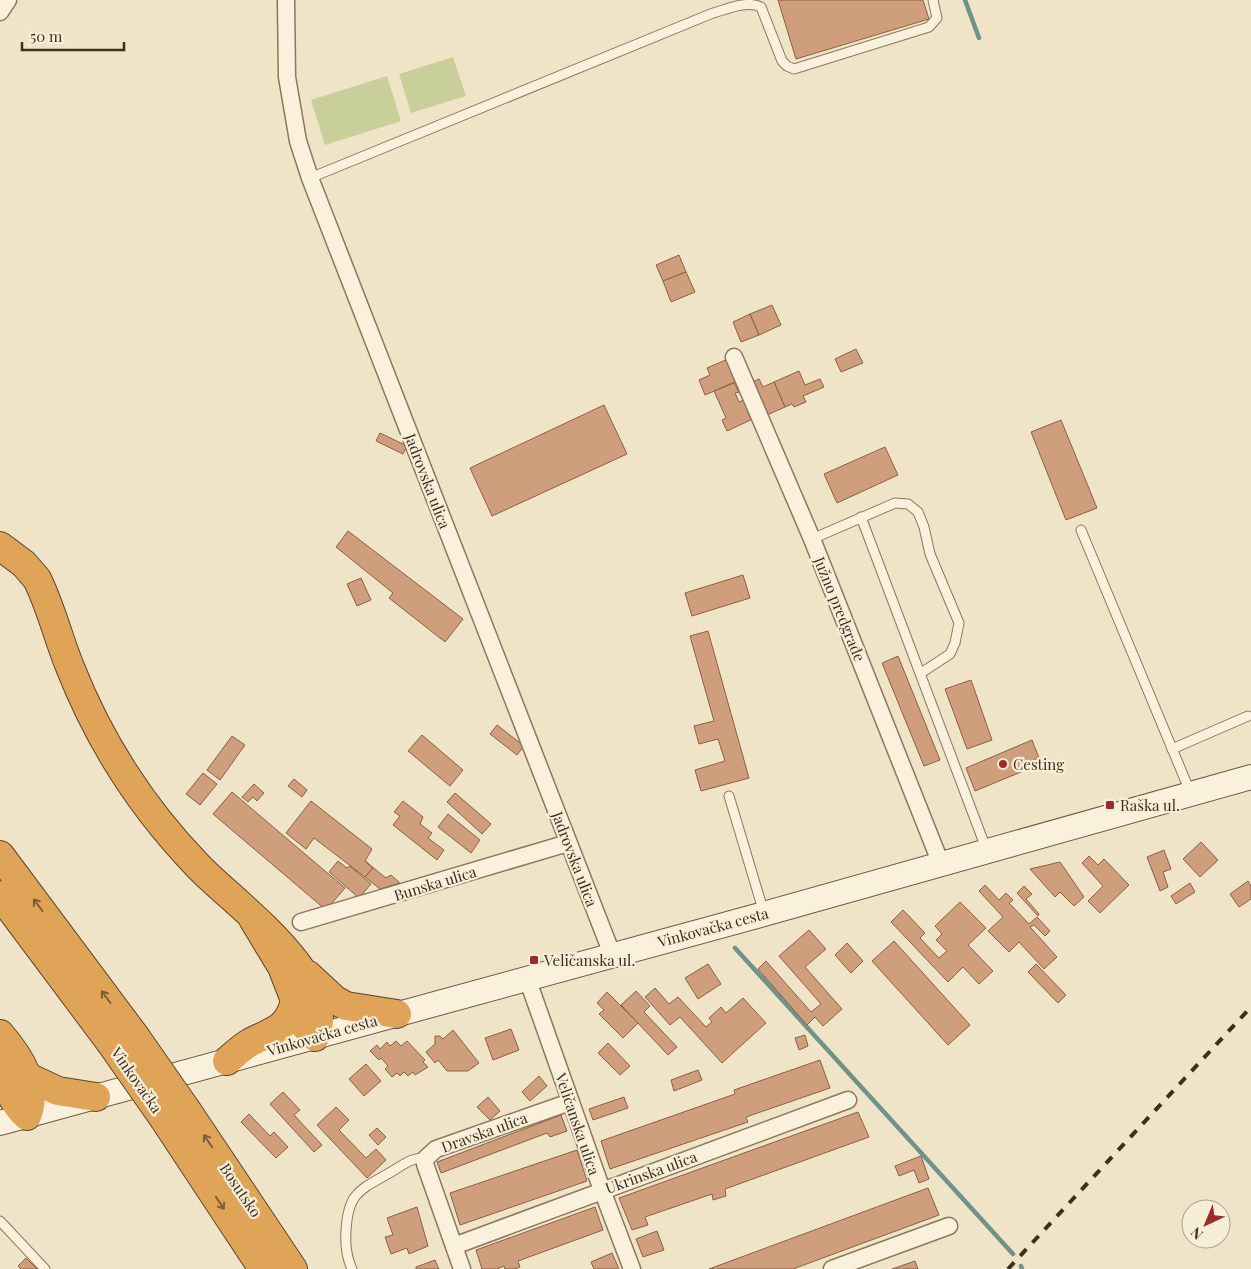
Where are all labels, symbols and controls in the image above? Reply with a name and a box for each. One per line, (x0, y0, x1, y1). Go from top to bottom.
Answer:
scale bar (22, 20, 125, 52)
text: 50 m (30, 26, 63, 46)
street label: Jadrovska ulica (400, 430, 456, 532)
street label: Južno predgrađe (810, 553, 870, 664)
place label: Cesting (1013, 754, 1064, 774)
marker: Cesting (997, 758, 1009, 770)
place label: Raška ul. (1120, 795, 1180, 815)
marker: Raška ul. (1104, 799, 1116, 811)
street label: Jadrovska ulica (547, 808, 603, 910)
street label: Bunska ulica (391, 861, 479, 905)
one-way arrow (33, 898, 43, 912)
street label: Vinkovačka cesta (654, 902, 771, 952)
place label: Veličanska ul. (543, 950, 635, 970)
marker: Veličanska ul. (528, 954, 540, 966)
one-way arrow (101, 990, 111, 1004)
street label: Vinkovačka cesta (264, 1010, 380, 1061)
street label: Vinkovačka (106, 1042, 167, 1117)
street label: Veličanska ulica (551, 1069, 605, 1178)
street label: Dravska ulica (438, 1107, 530, 1157)
one-way arrow (203, 1134, 213, 1148)
street label: Ukrinska ulica (602, 1146, 700, 1198)
street label: Bosutsko (216, 1159, 266, 1221)
one-way arrow (215, 1196, 226, 1210)
north arrow (1181, 1199, 1231, 1249)
text: N (1186, 1223, 1207, 1244)

